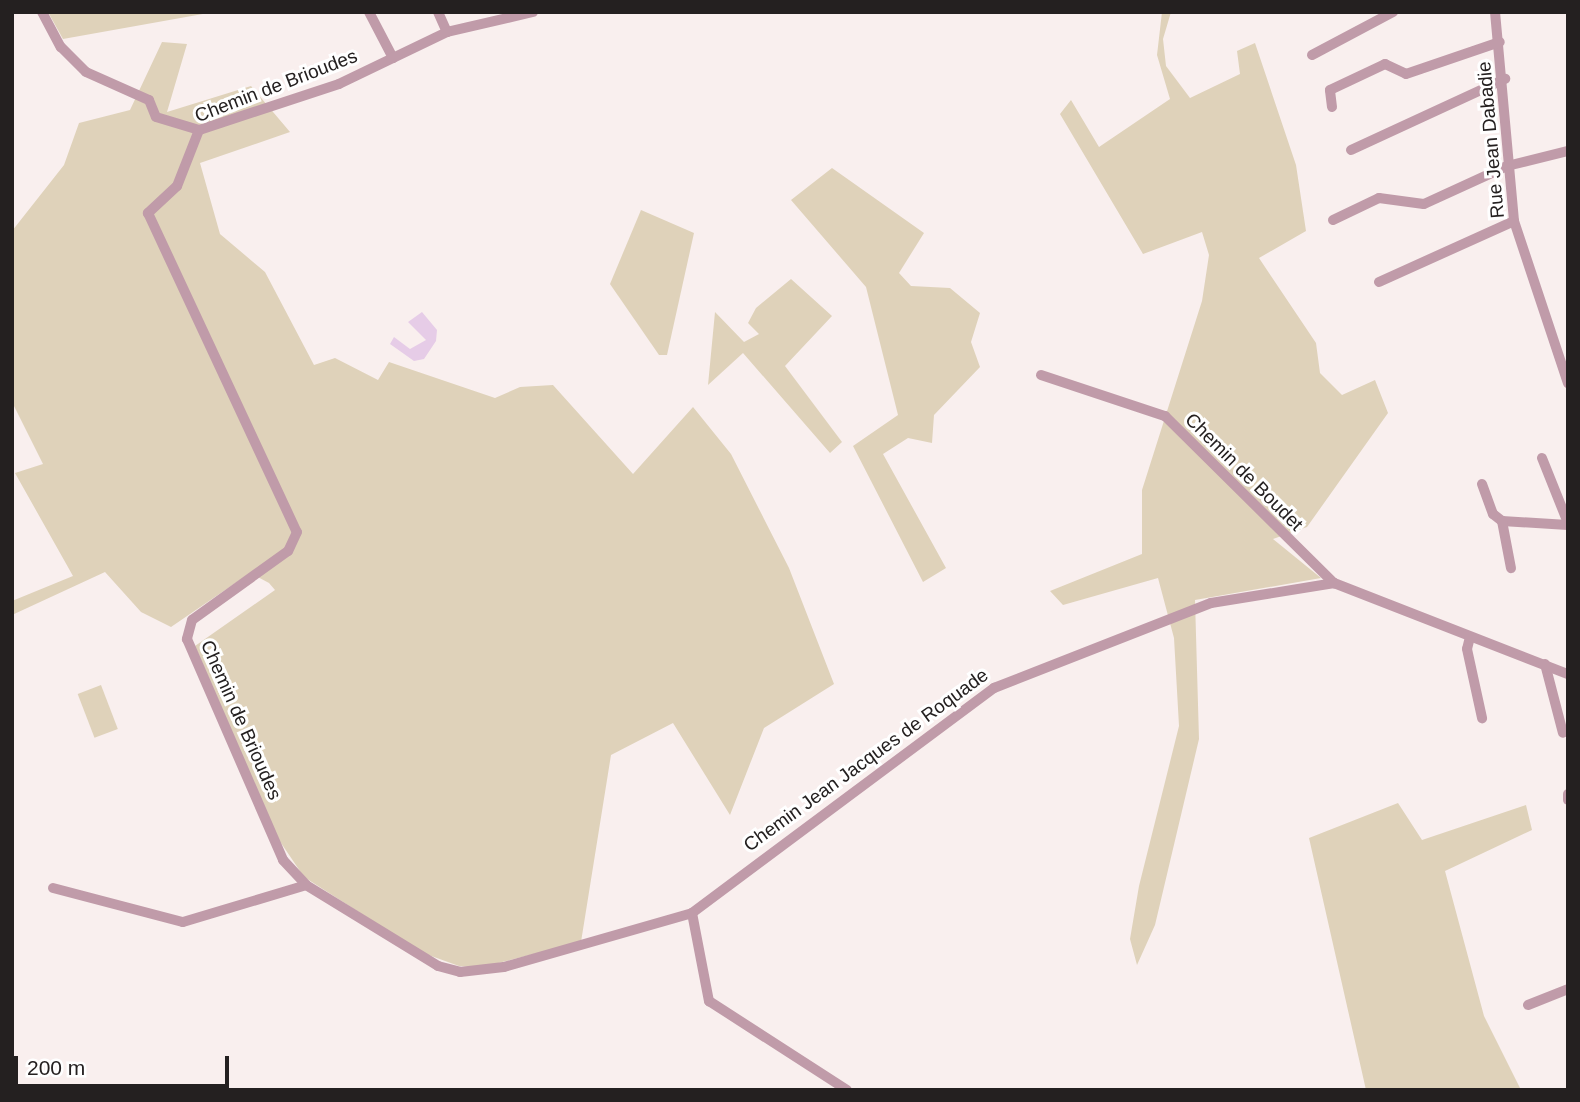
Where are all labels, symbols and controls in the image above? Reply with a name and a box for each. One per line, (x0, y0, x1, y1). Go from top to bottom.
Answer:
street label: Chemin de Brioudes (192, 45, 360, 127)
street label: Rue Jean Dabadie (1473, 61, 1509, 219)
street label: Chemin de Boudet (1180, 408, 1308, 536)
street label: Chemin de Brioudes (196, 637, 286, 803)
street label: Chemin Jean Jacques de Roquade (739, 664, 993, 856)
scale bar (18, 1042, 233, 1086)
text: 200 m (27, 1056, 85, 1079)

